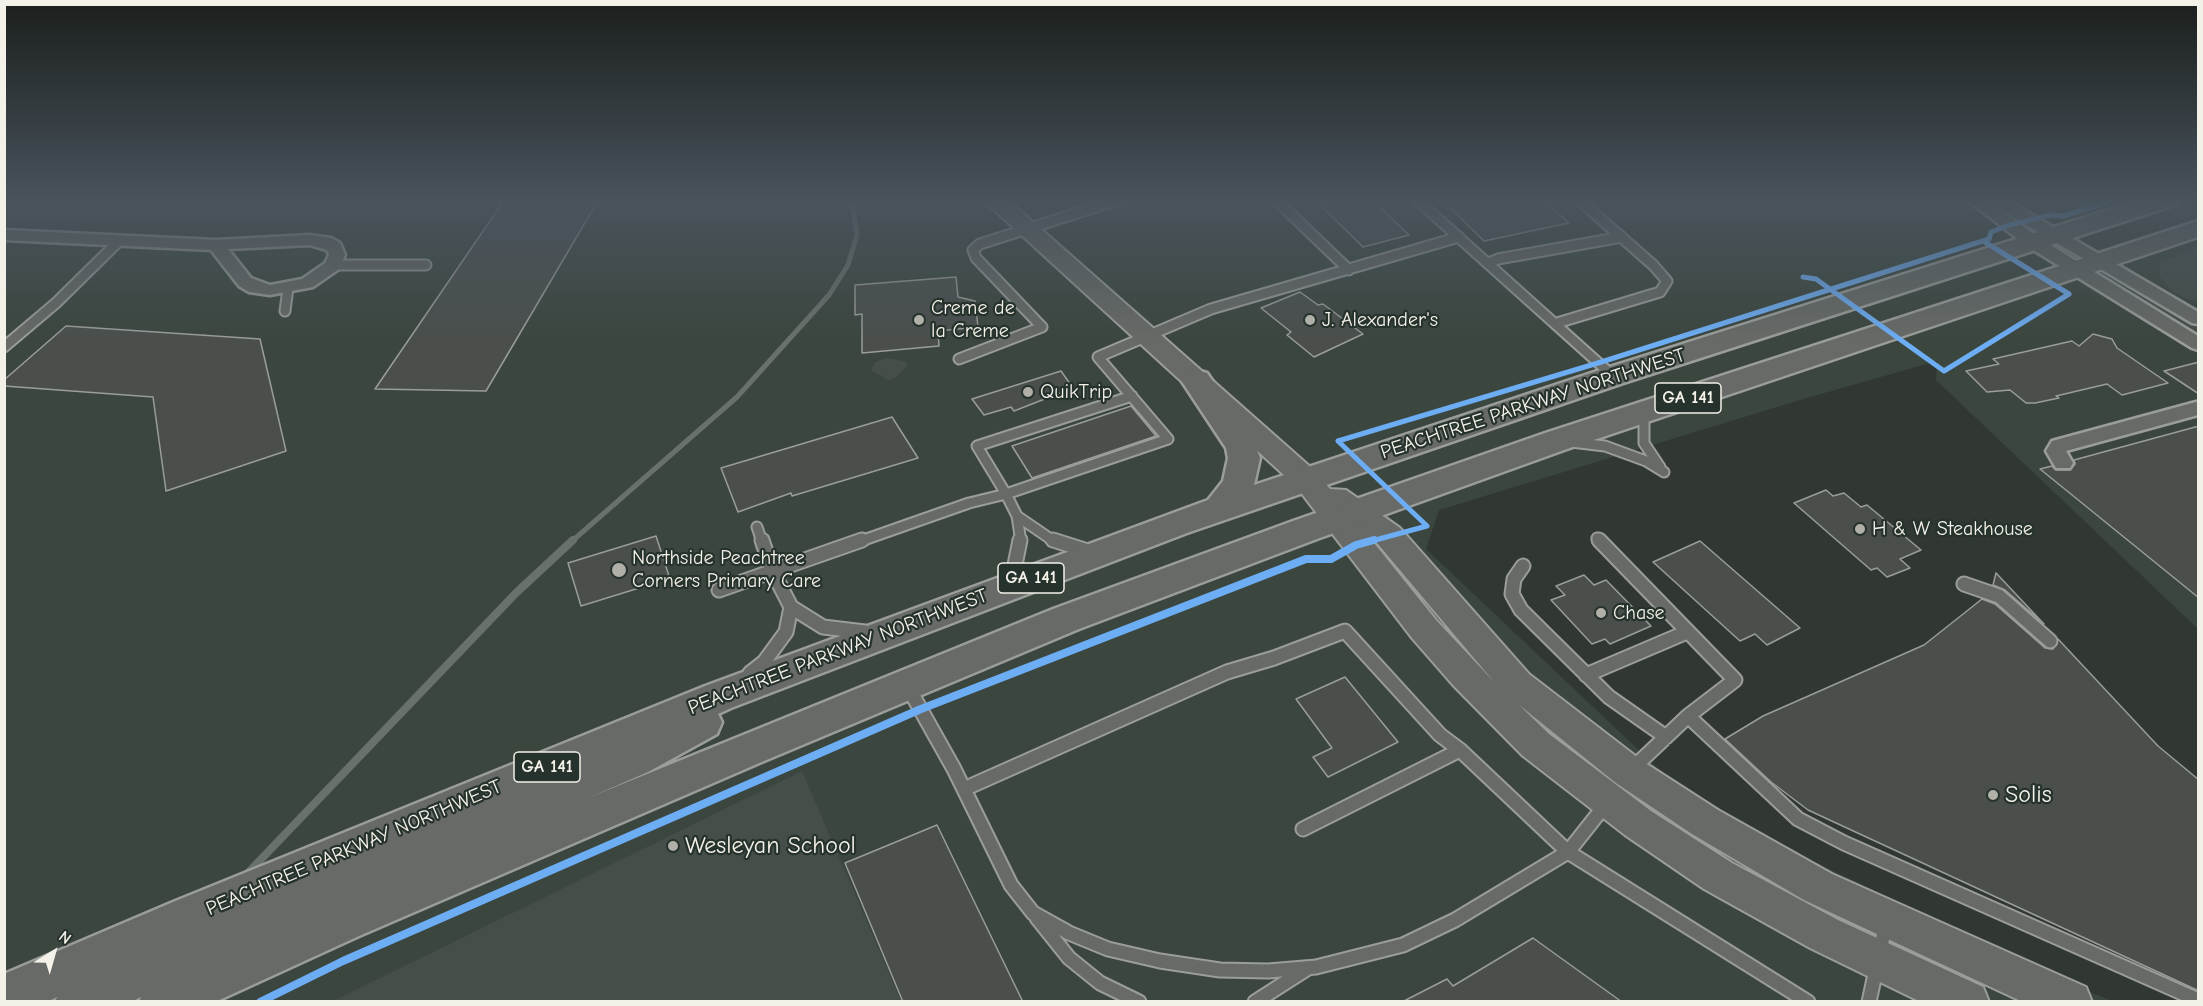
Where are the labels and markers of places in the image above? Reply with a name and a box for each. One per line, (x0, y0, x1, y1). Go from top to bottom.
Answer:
place label: Creme de la Creme (931, 296, 1015, 343)
place label: J. Alexander's (1322, 308, 1438, 332)
marker: Creme de la Creme (912, 313, 926, 327)
marker: J. Alexander's (1303, 313, 1317, 327)
place label: QuikTrip (1040, 380, 1112, 404)
marker: QuikTrip (1021, 385, 1035, 399)
place label: H & W Steakhouse (1872, 517, 2033, 541)
marker: H & W Steakhouse (1853, 522, 1867, 536)
place label: Northside Peachtree Corners Primary Care (632, 546, 821, 593)
marker: Northside Peachtree Corners Primary Care (610, 561, 628, 579)
place label: Chase (1613, 601, 1665, 625)
marker: Chase (1594, 606, 1608, 620)
place label: Solis (2005, 781, 2052, 809)
marker: Solis (1986, 788, 2000, 802)
place label: Wesleyan School (685, 832, 856, 860)
marker: Wesleyan School (666, 839, 680, 853)

